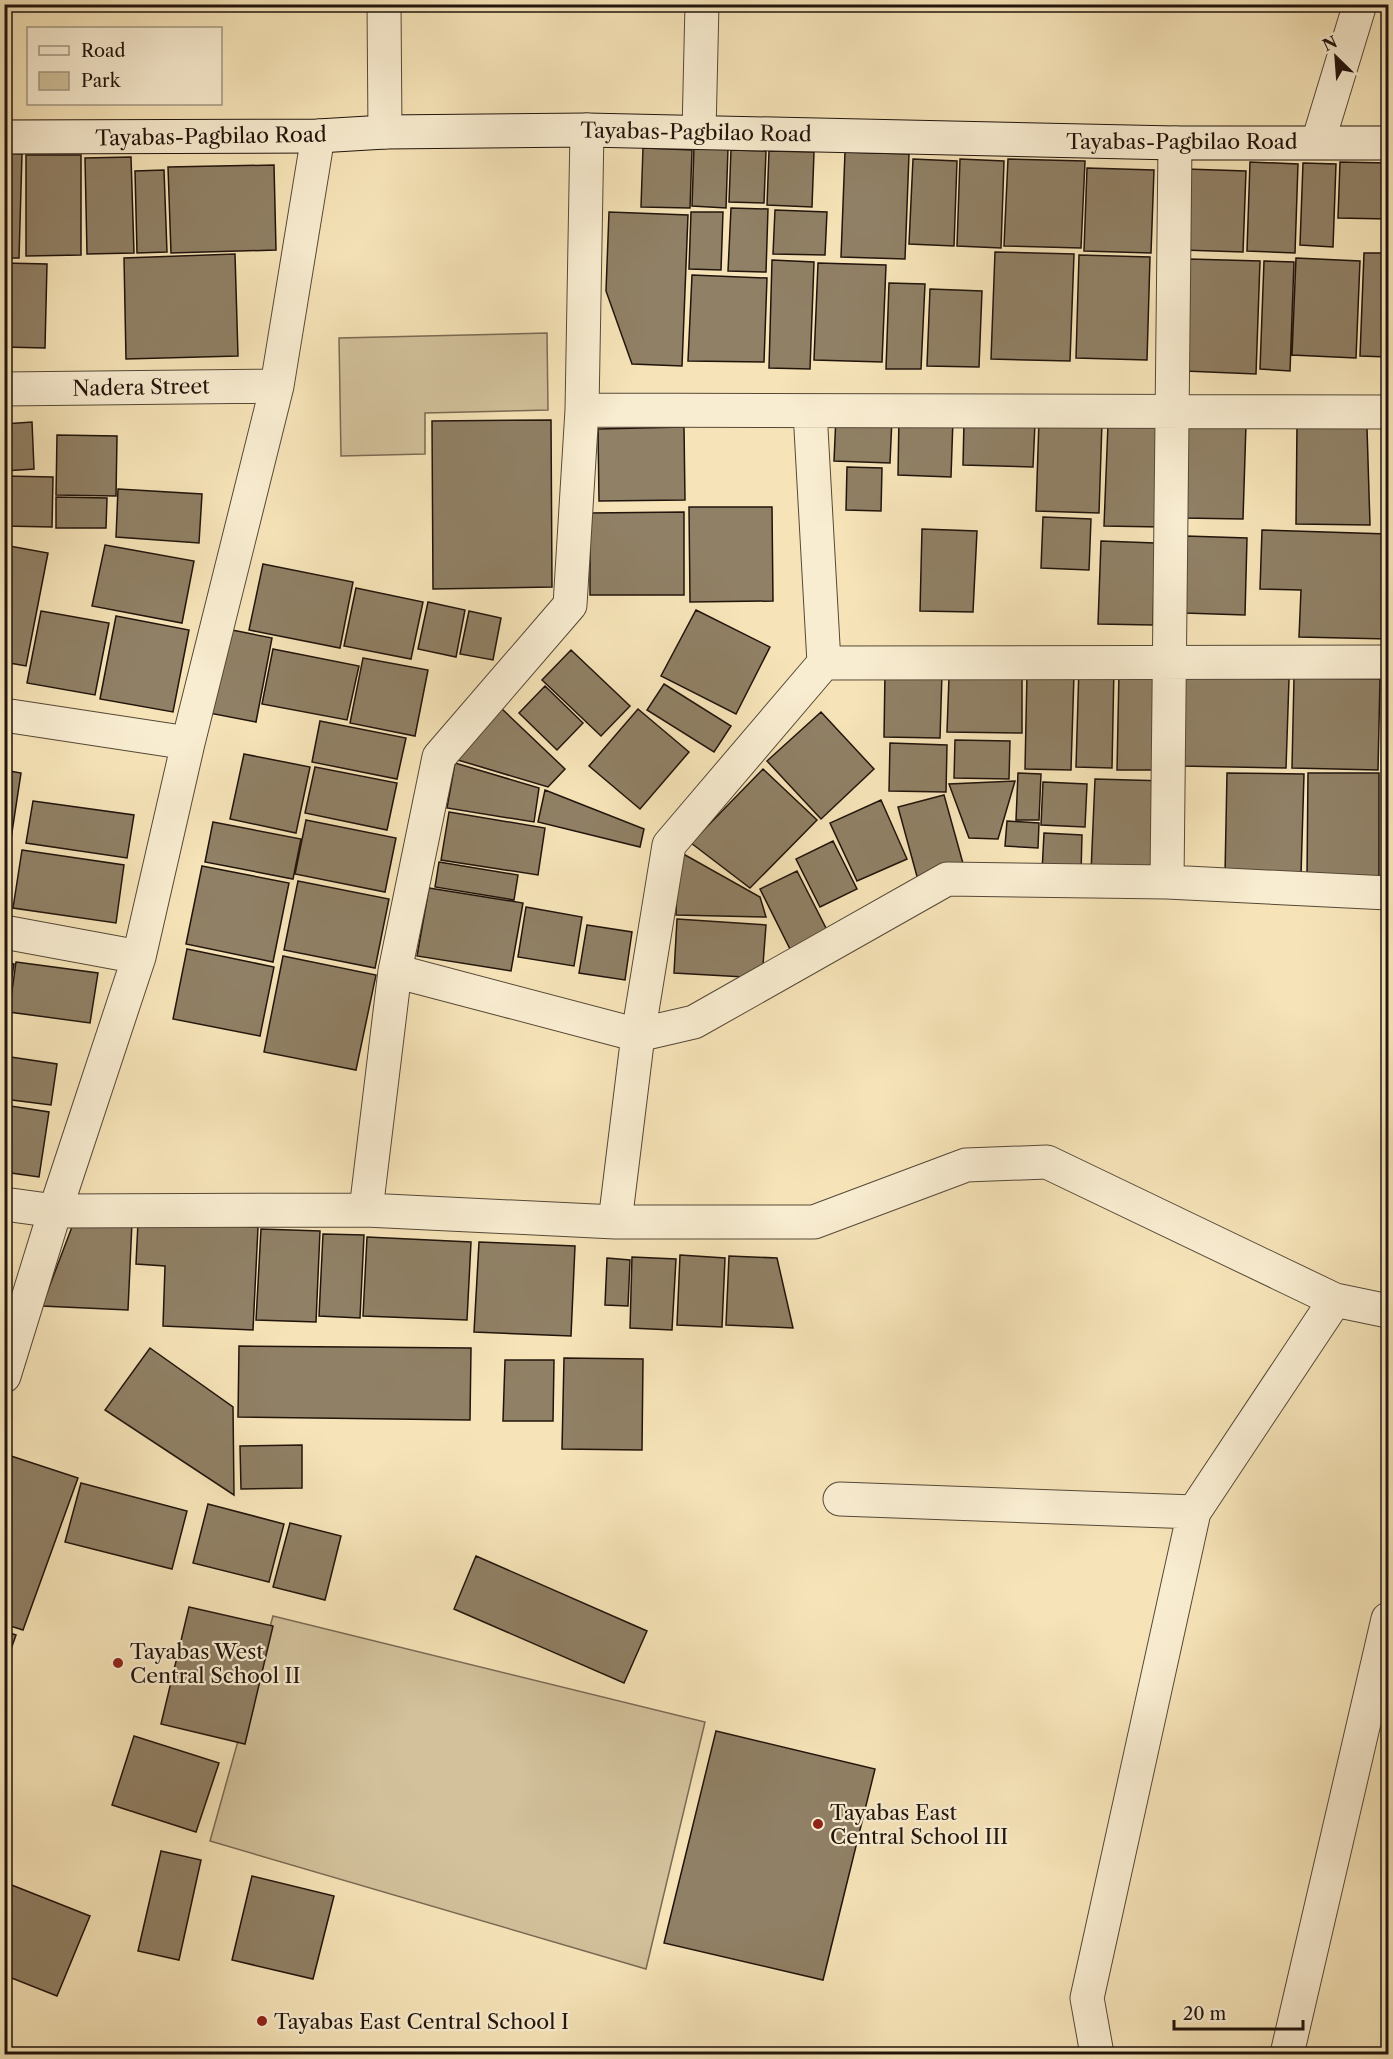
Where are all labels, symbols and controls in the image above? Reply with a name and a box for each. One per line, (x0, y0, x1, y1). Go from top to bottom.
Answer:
legend (27, 27, 222, 105)
north arrow (1306, 27, 1366, 87)
text: N (1319, 31, 1340, 55)
text: Road (81, 40, 126, 62)
text: Park (81, 70, 122, 92)
street label: Tayabas-Pagbilao Road (580, 117, 812, 147)
street label: Tayabas-Pagbilao Road (95, 121, 327, 151)
street label: Tayabas-Pagbilao Road (1066, 129, 1298, 154)
street label: Nadera Street (72, 373, 210, 401)
place label: Tayabas West Central School II (130, 1639, 300, 1688)
marker: Tayabas West Central School II (111, 1656, 125, 1670)
place label: Tayabas East Central School III (830, 1800, 1008, 1849)
marker: Tayabas East Central School III (811, 1817, 825, 1831)
scale bar (1174, 1993, 1303, 2031)
text: 20 m (1183, 2003, 1227, 2025)
place label: Tayabas East Central School I (274, 2009, 569, 2034)
marker: Tayabas East Central School I (255, 2014, 269, 2028)

